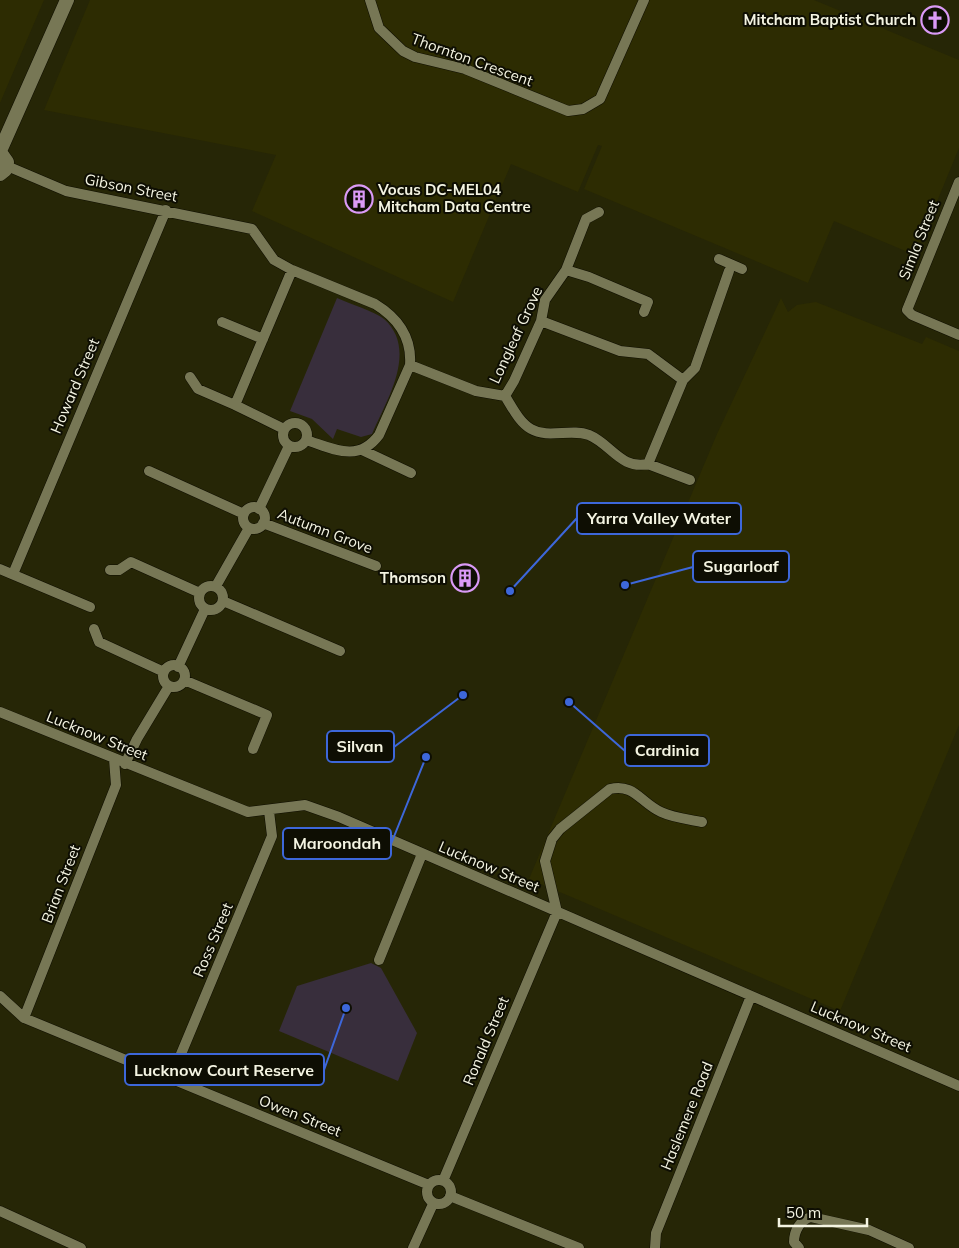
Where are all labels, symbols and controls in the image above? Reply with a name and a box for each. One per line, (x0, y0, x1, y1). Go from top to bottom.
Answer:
church icon: Mitcham Baptist Church (920, 5, 950, 35)
place label: Mitcham Baptist Church (744, 10, 916, 29)
street label: Thornton Crescent (409, 29, 535, 90)
street label: Gibson Street (83, 169, 179, 206)
place label: Vocus DC-MEL04 Mitcham Data Centre (377, 180, 531, 216)
building icon: Vocus DC-MEL04 Mitcham Data Centre (344, 184, 374, 214)
street label: Simla Street (894, 197, 943, 282)
street label: Longleaf Grove (485, 283, 546, 386)
street label: Howard Street (46, 335, 103, 436)
callout: Yarra Valley Water (577, 503, 741, 534)
street label: Autumn Grove (275, 504, 375, 557)
text: Yarra Valley Water (586, 508, 732, 528)
callout: Sugarloaf (693, 551, 789, 582)
text: Sugarloaf (703, 556, 780, 576)
building icon: Thomson (450, 563, 480, 593)
place label: Thomson (380, 568, 446, 587)
street label: Lucknow Street (44, 707, 151, 764)
callout: Silvan (327, 731, 394, 762)
callout: Cardinia (625, 735, 709, 766)
text: Silvan (337, 736, 383, 756)
text: Cardinia (635, 740, 699, 760)
callout: Maroondah (283, 828, 391, 859)
text: Maroondah (293, 833, 381, 853)
street label: Lucknow Street (436, 837, 542, 896)
street label: Brian Street (37, 842, 84, 926)
street label: Ross Street (188, 900, 237, 980)
street label: Ronald Street (458, 994, 513, 1088)
street label: Lucknow Street (808, 997, 914, 1056)
callout: Lucknow Court Reserve (125, 1054, 324, 1085)
street label: Haslemere Road (656, 1059, 717, 1173)
text: Lucknow Court Reserve (134, 1060, 314, 1080)
street label: Owen Street (256, 1090, 344, 1141)
scale bar (779, 1196, 866, 1228)
text: 50 m (786, 1203, 821, 1222)

